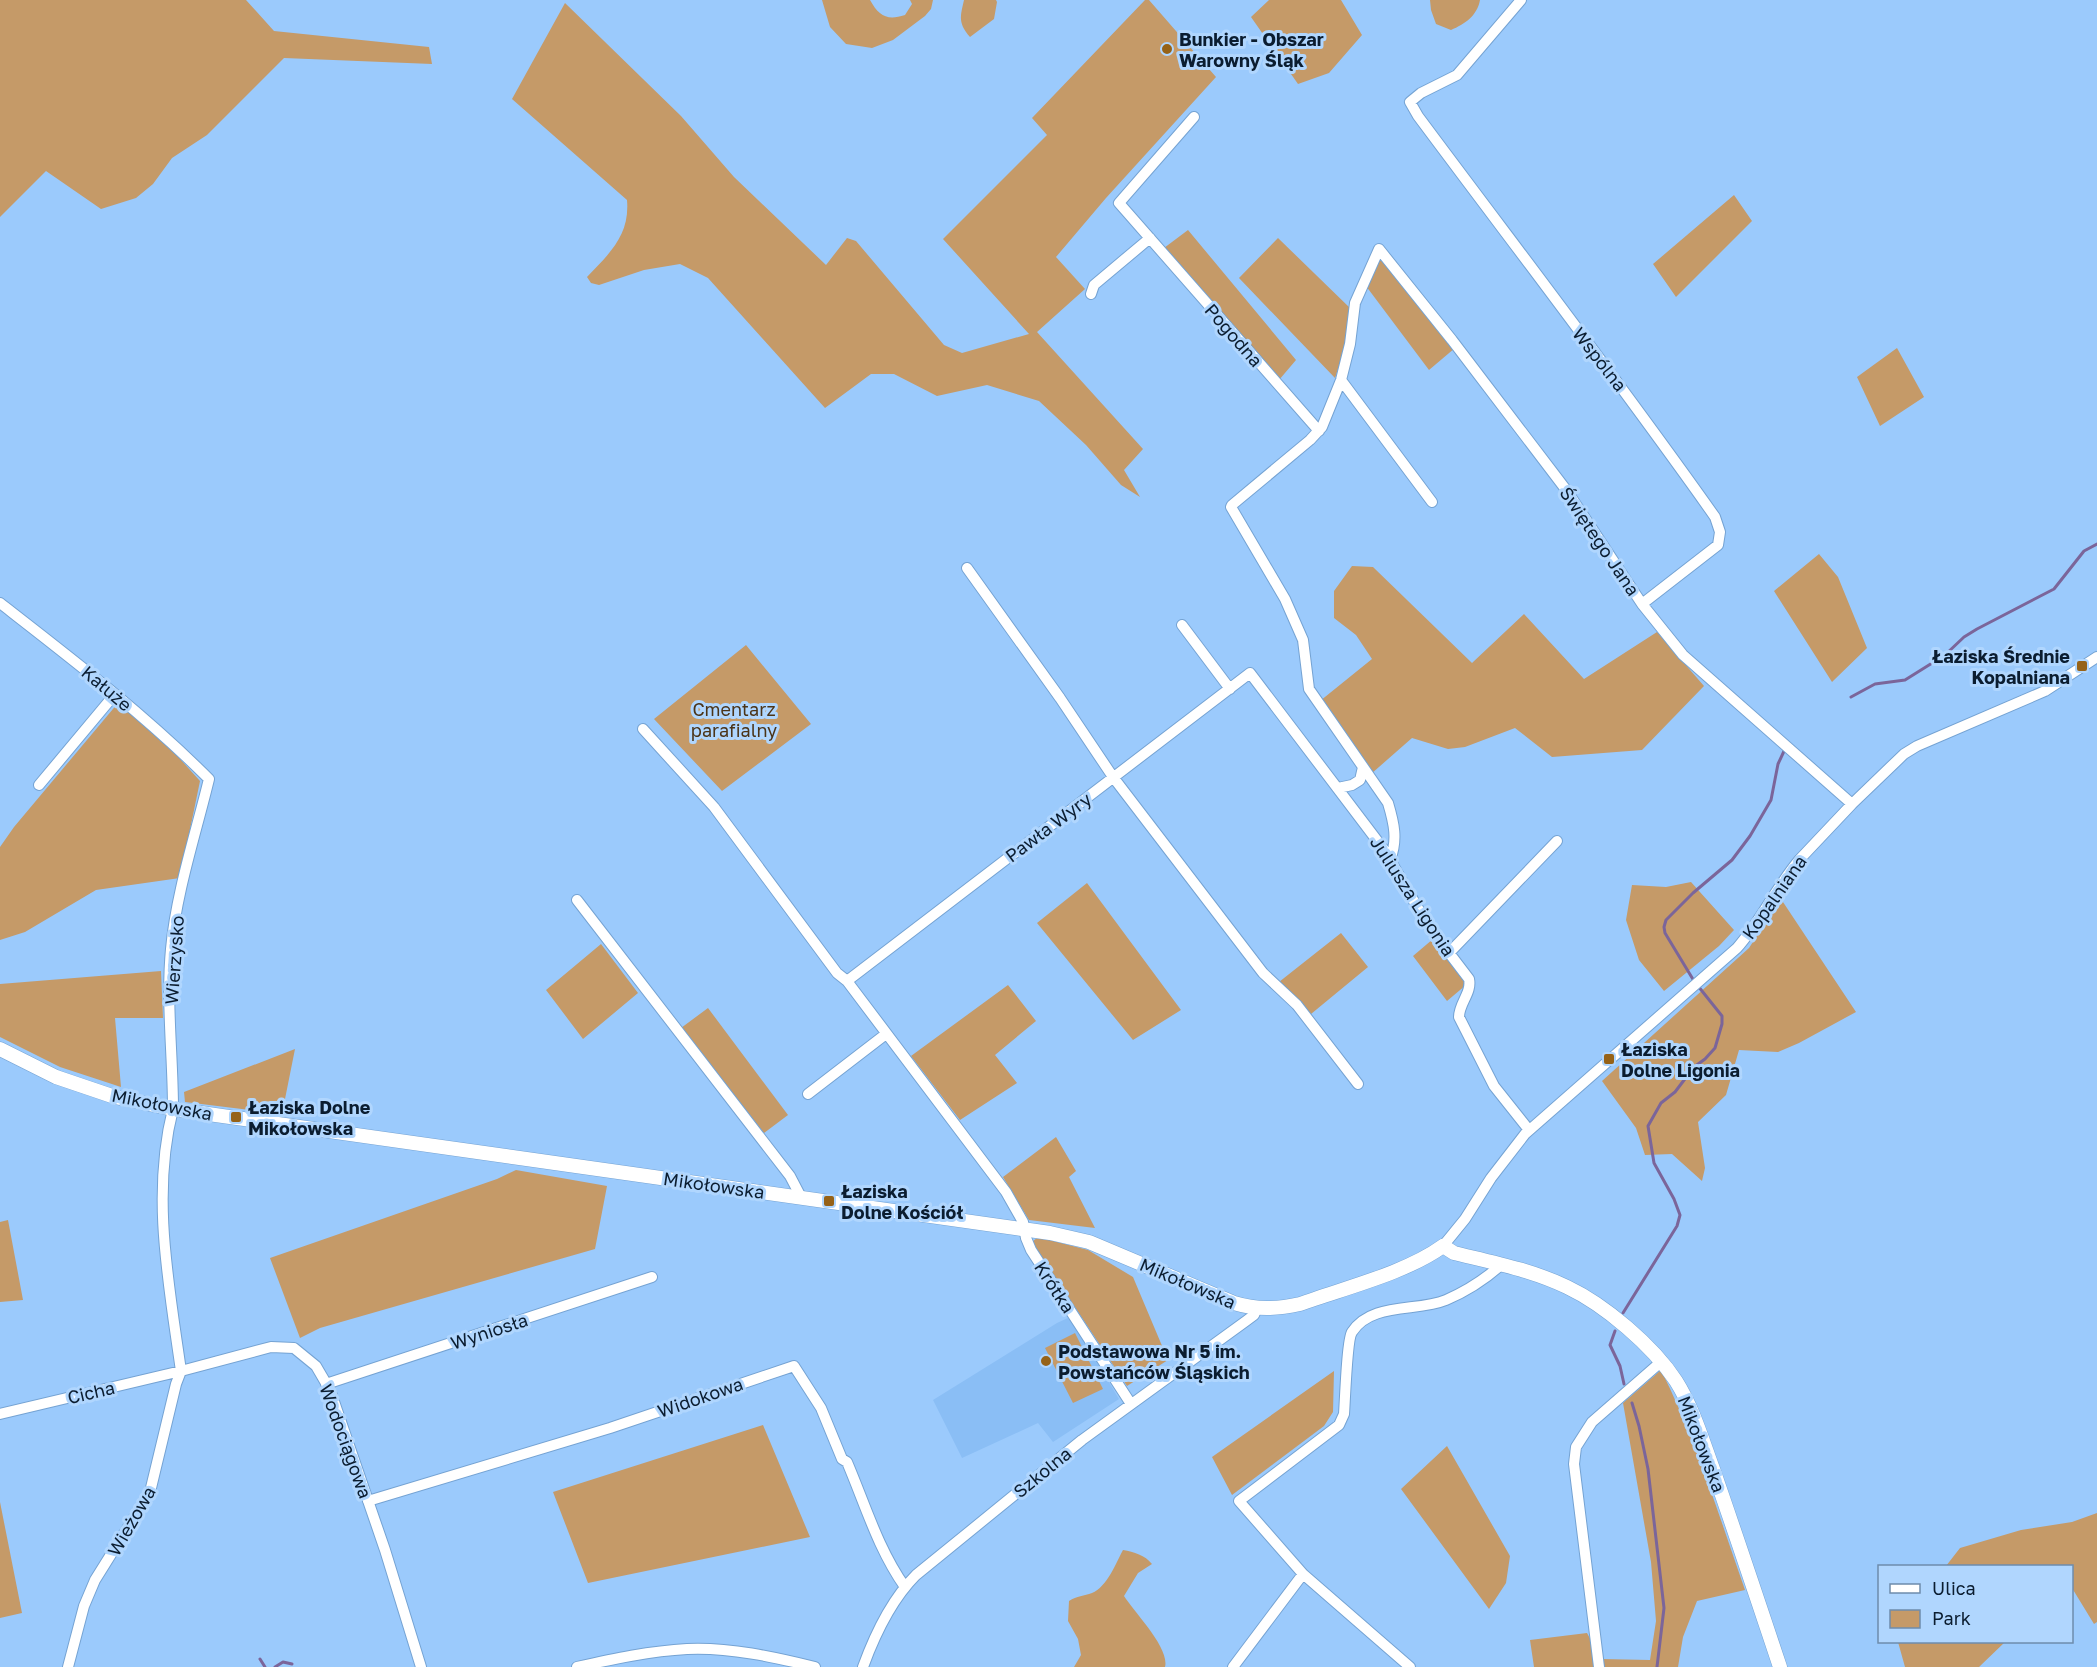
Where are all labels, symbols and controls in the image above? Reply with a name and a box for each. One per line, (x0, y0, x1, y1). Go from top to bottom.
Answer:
place label: Bunkier - Obszar Warowny Śląk (1179, 28, 1324, 71)
marker: Bunkier - Obszar Warowny Śląk (1160, 42, 1174, 56)
street label: Pogodna (1201, 299, 1267, 371)
street label: Wspólna (1568, 323, 1632, 395)
street label: Świętego Jana (1555, 482, 1645, 600)
place label: Łaziska Średnie Kopalniana (1932, 645, 2070, 688)
marker: Łaziska Średnie Kopalniana (2075, 659, 2089, 673)
street label: Kałuże (77, 661, 137, 715)
park label: Cmentarz parafialny (691, 698, 777, 741)
street label: Pawła Wyry (1001, 788, 1095, 866)
street label: Juliusza Ligonia (1366, 832, 1460, 960)
street label: Kopalniana (1737, 851, 1811, 943)
street label: Wierzysko (160, 915, 188, 1005)
place label: Łaziska Dolne Ligonia (1621, 1038, 1740, 1081)
marker: Łaziska Dolne Ligonia (1602, 1052, 1616, 1066)
street label: Mikołowska (110, 1083, 214, 1125)
place label: Łaziska Dolne Mikołowska (248, 1096, 371, 1139)
marker: Łaziska Dolne Mikołowska (229, 1110, 243, 1124)
street label: Mikołowska (662, 1167, 766, 1203)
place label: Łaziska Dolne Kościół (841, 1180, 964, 1223)
marker: Łaziska Dolne Kościół (822, 1194, 836, 1208)
street label: Mikołowska (1137, 1253, 1239, 1313)
street label: Krótka (1030, 1257, 1080, 1317)
street label: Wyniosła (448, 1308, 530, 1354)
place label: Podstawowa Nr 5 im. Powstańców Śląskich (1058, 1340, 1250, 1383)
marker: Podstawowa Nr 5 im. Powstańców Śląskich (1039, 1354, 1053, 1368)
street label: Widokowa (654, 1372, 746, 1422)
street label: Cicha (65, 1376, 117, 1408)
street label: Wodociągowa (315, 1381, 377, 1501)
street label: Mikołowska (1673, 1392, 1731, 1496)
street label: Szkolna (1009, 1442, 1075, 1502)
street label: Wieżowa (102, 1482, 160, 1560)
legend (1878, 1565, 2073, 1643)
text: Ulica (1932, 1577, 1976, 1599)
text: Park (1932, 1607, 1971, 1629)

